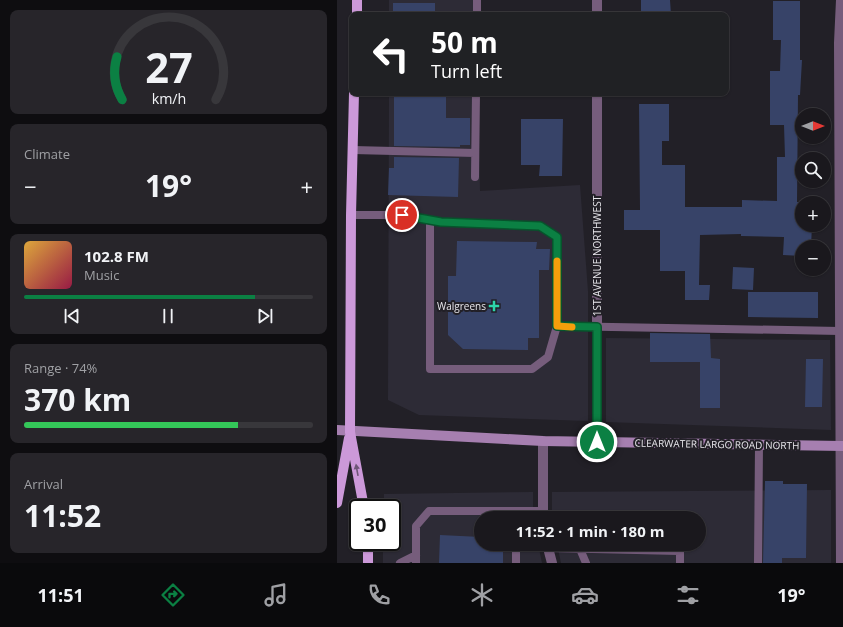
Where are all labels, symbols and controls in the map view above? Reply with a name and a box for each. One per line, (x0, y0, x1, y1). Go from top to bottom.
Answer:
text: 50 m (431, 23, 498, 61)
icon: left (365, 28, 417, 80)
text: 27 (145, 39, 192, 95)
text: Turn left (431, 59, 502, 83)
text: km/h (151, 89, 186, 108)
north arrow (795, 108, 831, 144)
map controls (795, 108, 831, 276)
text: Climate (24, 145, 70, 163)
button: search (795, 152, 831, 188)
text: 19° (145, 165, 192, 206)
text: − (24, 171, 37, 201)
text: + (300, 171, 313, 201)
street label: 1ST AVENUE NORTHWEST (590, 195, 604, 316)
button: + (795, 196, 831, 232)
pin (385, 198, 419, 232)
icon: arrive (391, 204, 413, 226)
button: − (795, 240, 831, 276)
text: 102.8 FM (84, 246, 149, 266)
text: Music (84, 266, 119, 284)
place label: Walgreens (437, 299, 486, 313)
marker: Walgreens (489, 301, 499, 311)
icon: previous (61, 305, 83, 327)
icon: pause (157, 305, 179, 327)
icon: next (254, 305, 276, 327)
text: Range · 74% (24, 359, 97, 377)
text: 370 km (24, 379, 131, 420)
position arrow (576, 421, 618, 463)
street label: CLEARWATER LARGO ROAD NORTH (634, 436, 800, 452)
one-way arrow (354, 464, 360, 476)
text: Arrival (24, 475, 63, 493)
text: 11:52 (24, 495, 101, 536)
speed limit sign: 30 (349, 499, 401, 551)
text: 11:52 · 1 min · 180 m (516, 521, 664, 541)
icon: directions (159, 581, 187, 609)
icon: music (262, 581, 290, 609)
icon: phone (365, 581, 393, 609)
icon: climate (468, 581, 496, 609)
icon: car (571, 581, 599, 609)
icon: filters (674, 581, 702, 609)
text: 11:51 (38, 583, 84, 607)
text: 19° (777, 583, 805, 607)

